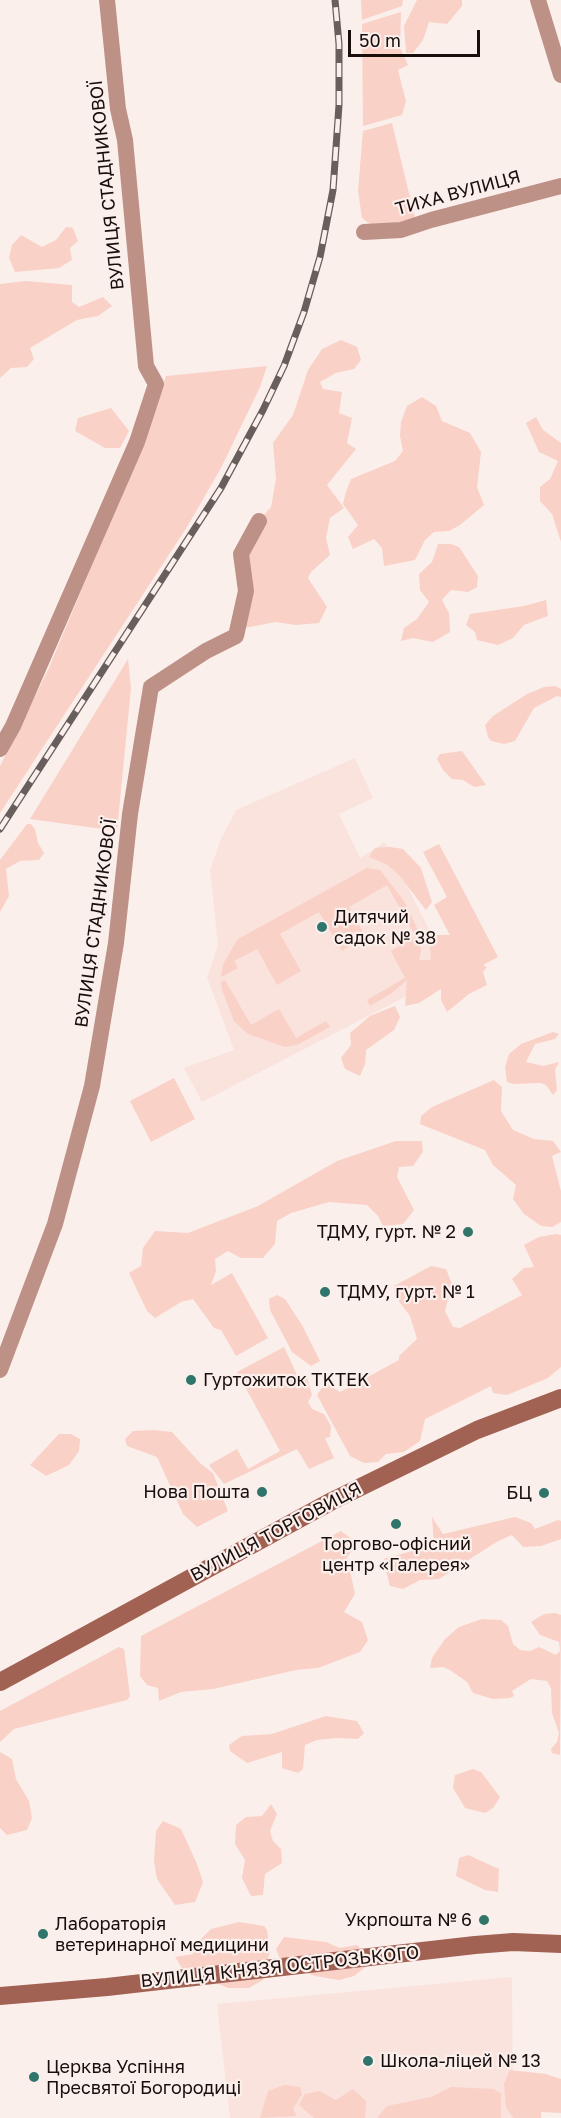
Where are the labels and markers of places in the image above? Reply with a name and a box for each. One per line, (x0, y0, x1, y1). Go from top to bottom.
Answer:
place label: Дитячий садок № 38 (334, 906, 436, 948)
marker: Дитячий садок № 38 (315, 920, 329, 934)
place label: ТДМУ, гурт. № 2 (317, 1221, 456, 1243)
marker: ТДМУ, гурт. № 2 (461, 1225, 475, 1239)
place label: ТДМУ, гурт. № 1 (337, 1281, 475, 1303)
marker: ТДМУ, гурт. № 1 (318, 1285, 332, 1299)
place label: Гуртожиток TKTEK (203, 1369, 369, 1391)
marker: Гуртожиток TKTEK (184, 1373, 198, 1387)
place label: Нова Пошта (143, 1481, 250, 1503)
place label: БЦ (506, 1482, 532, 1504)
marker: Нова Пошта (255, 1485, 269, 1499)
marker: БЦ (537, 1486, 551, 1500)
marker: Торгово-офісний центр «Галерея» (389, 1517, 403, 1531)
place label: Торгово-офісний центр «Галерея» (321, 1533, 471, 1576)
place label: Укрпошта № 6 (345, 1909, 472, 1931)
place label: Лабораторія ветеринарної медицини (55, 1913, 269, 1956)
marker: Укрпошта № 6 (477, 1913, 491, 1927)
marker: Лабораторія ветеринарної медицини (36, 1927, 50, 1941)
place label: Школа-ліцей № 13 (380, 2050, 541, 2072)
marker: Школа-ліцей № 13 (361, 2054, 375, 2068)
place label: Церква Успіння Пресвятої Богородиці (46, 2056, 241, 2098)
marker: Церква Успіння Пресвятої Богородиці (27, 2070, 41, 2084)

